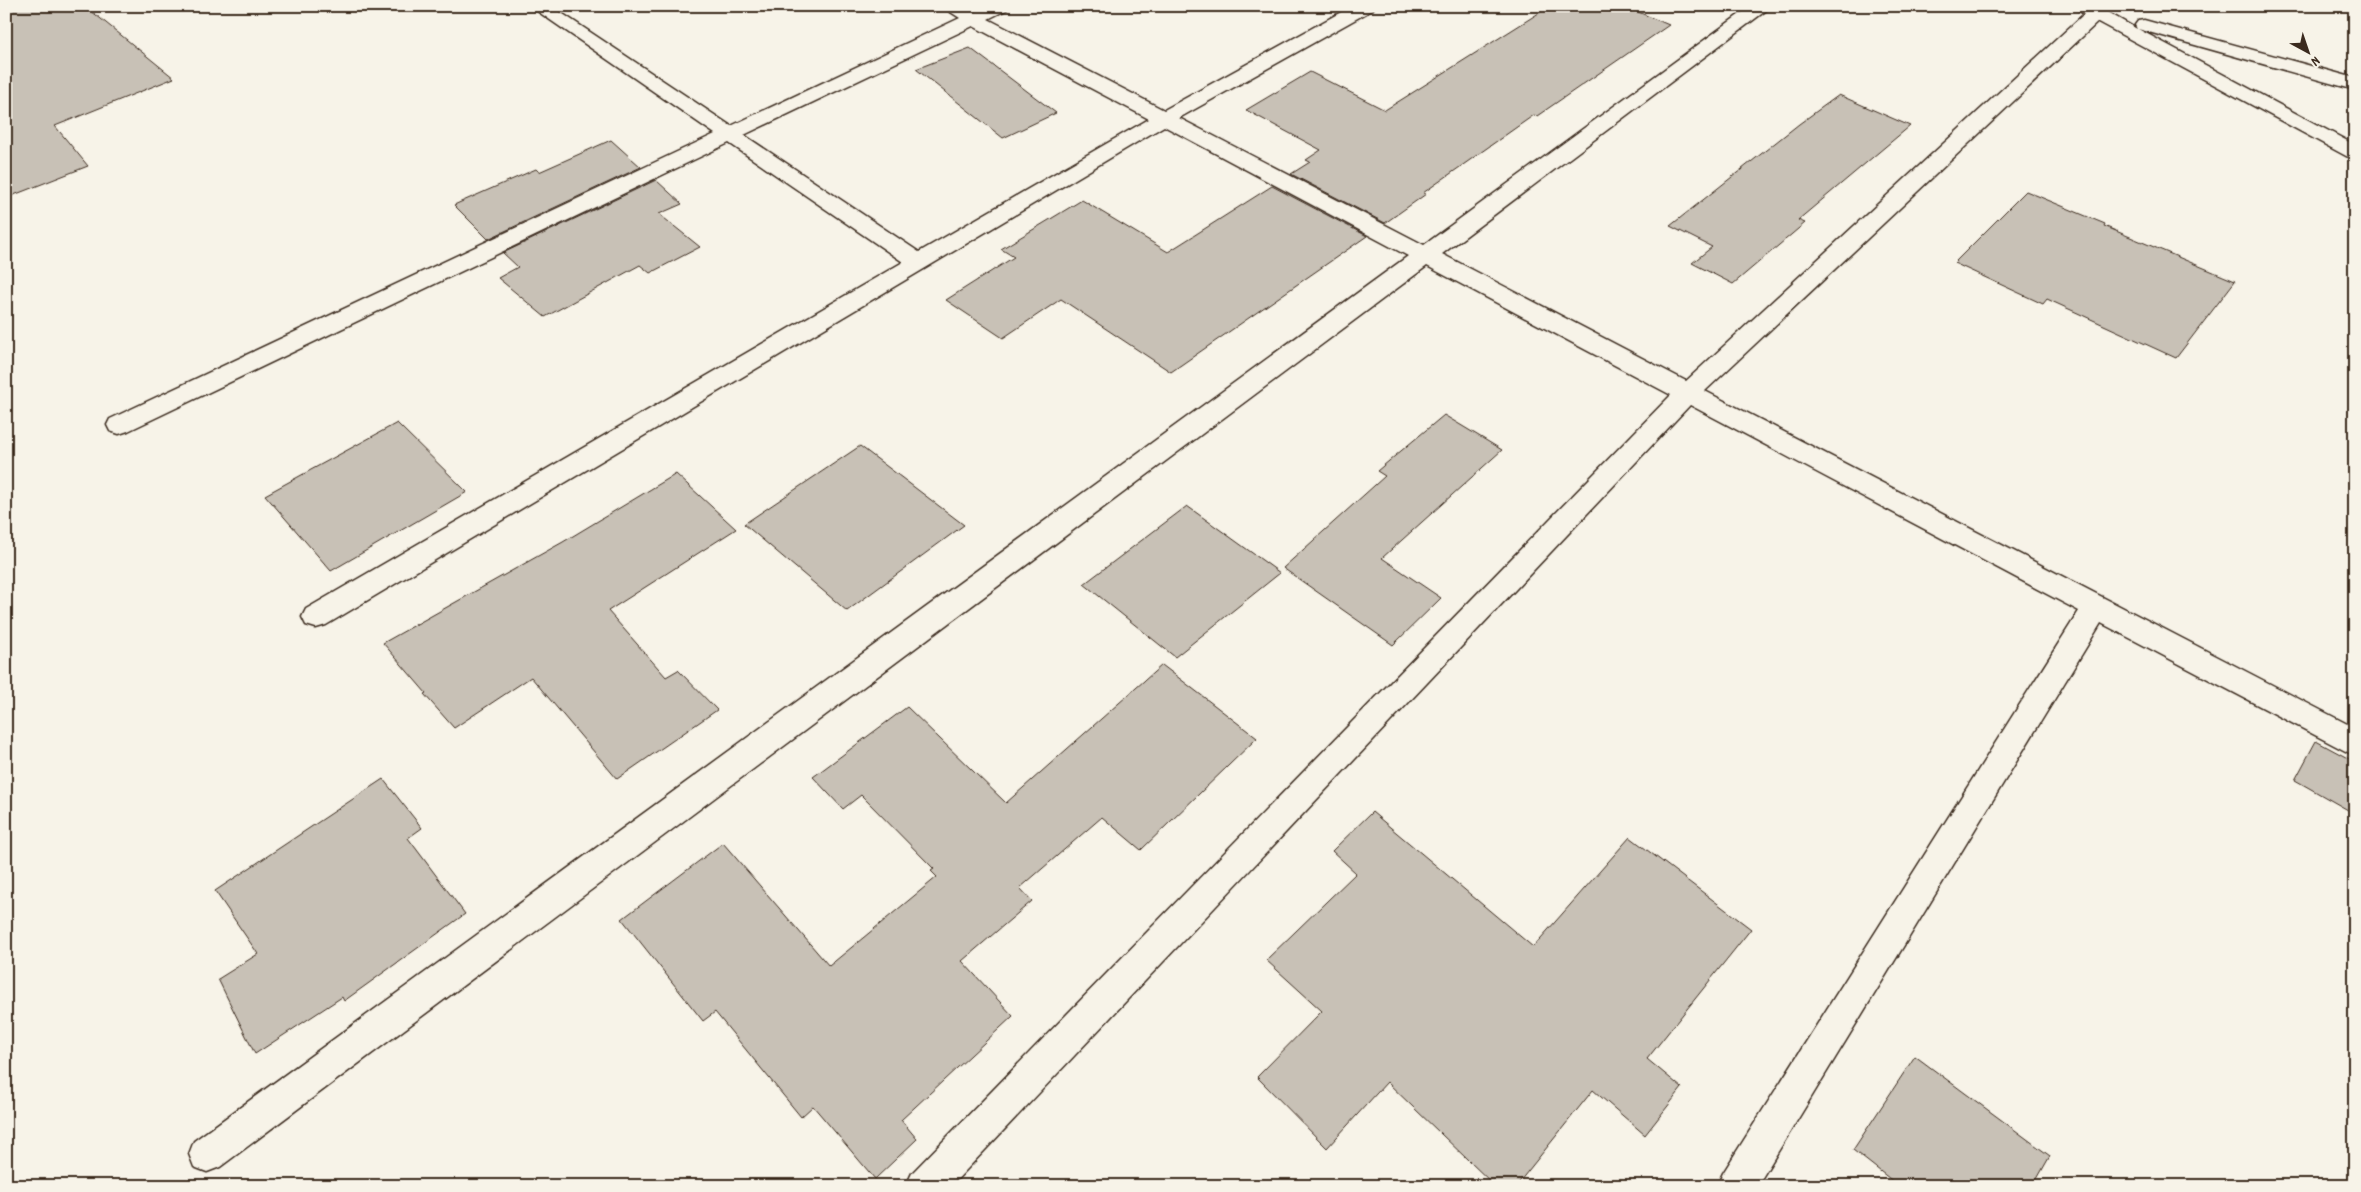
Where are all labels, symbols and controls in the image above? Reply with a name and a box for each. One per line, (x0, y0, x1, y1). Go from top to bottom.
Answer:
north arrow (2284, 28, 2334, 78)
text: N (2306, 51, 2324, 70)

